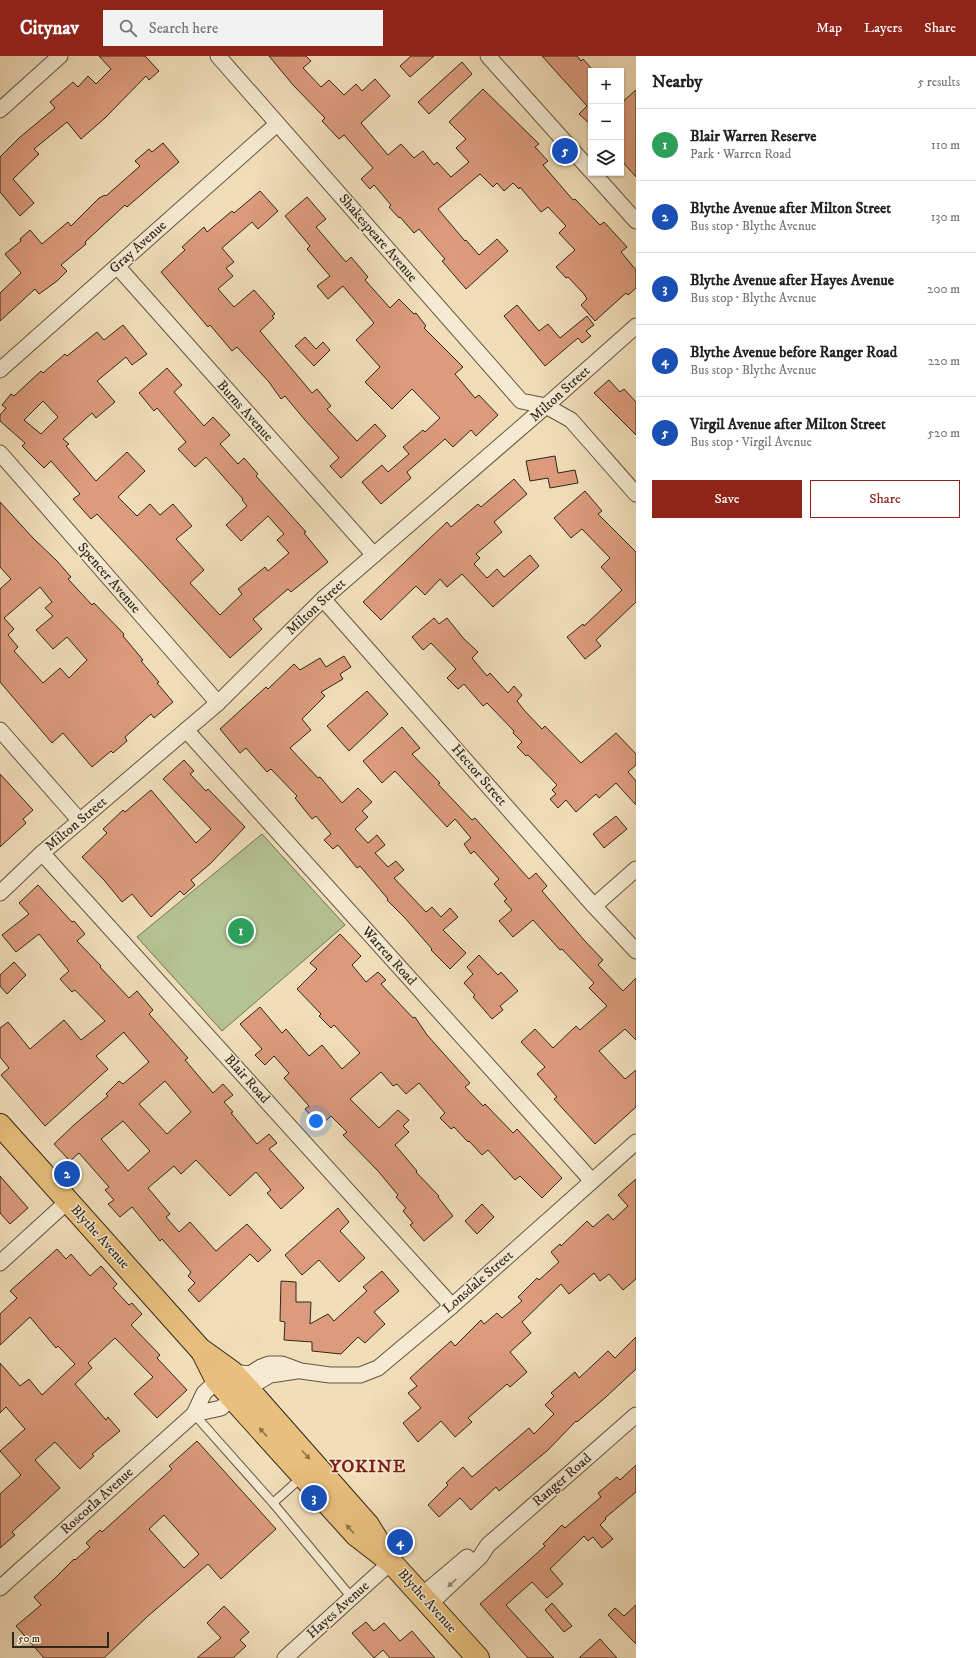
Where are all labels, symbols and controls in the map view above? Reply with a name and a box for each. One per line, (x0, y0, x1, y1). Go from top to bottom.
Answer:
search box (103, 10, 383, 46)
text: Citynav (20, 17, 79, 40)
icon: search (117, 17, 139, 39)
text: Search here (149, 19, 218, 38)
text: Map (816, 19, 842, 37)
text: Layers (864, 19, 902, 37)
text: Share (924, 19, 956, 37)
map controls (588, 68, 624, 176)
button: + (588, 68, 624, 104)
text: Nearby (652, 71, 702, 93)
text: 5 results (918, 74, 960, 90)
button: − (588, 104, 624, 140)
text: Blair Warren Reserve (690, 127, 817, 146)
pin: 5 (552, 136, 578, 166)
text: 1 (663, 137, 667, 153)
text: 110 m (931, 137, 960, 153)
button: layers (588, 140, 624, 176)
text: Park · Warren Road (690, 146, 791, 162)
street label: Shakespeare Avenue (335, 190, 421, 286)
text: Blythe Avenue after Milton Street (690, 199, 891, 218)
text: 2 (662, 209, 668, 225)
text: 130 m (931, 209, 960, 225)
street label: Gray Avenue (106, 216, 171, 277)
text: Bus stop · Blythe Avenue (690, 218, 816, 234)
text: Blythe Avenue after Hayes Avenue (690, 271, 894, 290)
text: 3 (663, 281, 667, 297)
text: 200 m (927, 281, 960, 297)
text: Bus stop · Blythe Avenue (690, 290, 816, 306)
text: Blythe Avenue before Ranger Road (690, 343, 897, 362)
text: 4 (661, 353, 669, 369)
text: 220 m (928, 353, 960, 369)
street label: Milton Street (526, 362, 594, 426)
text: Bus stop · Blythe Avenue (690, 362, 816, 378)
street label: Burns Avenue (213, 377, 277, 445)
text: Virgil Avenue after Milton Street (690, 415, 886, 434)
text: 5 (662, 425, 668, 441)
text: 520 m (928, 425, 960, 441)
text: Bus stop · Virgil Avenue (690, 434, 812, 450)
button: Save (652, 480, 802, 518)
button: Share (810, 480, 960, 518)
street label: Spencer Avenue (73, 539, 145, 617)
street label: Milton Street (282, 574, 350, 639)
street label: Hector Street (447, 740, 511, 810)
street label: Milton Street (41, 793, 111, 855)
pin: 1 (228, 916, 254, 946)
street label: Warren Road (357, 922, 420, 989)
street label: Blair Road (220, 1051, 274, 1107)
your location (306, 1111, 326, 1131)
pin: 2 (54, 1159, 80, 1189)
street label: Blythe Avenue (66, 1201, 134, 1273)
street label: Lonsdale Street (439, 1246, 517, 1318)
one-way arrow (259, 1428, 268, 1437)
street label: Ranger Road (529, 1449, 595, 1511)
one-way arrow (302, 1450, 311, 1461)
district label: YOKINE (328, 1456, 407, 1478)
street label: Roscorla Avenue (57, 1463, 137, 1539)
pin: 3 (301, 1483, 327, 1513)
one-way arrow (345, 1524, 355, 1534)
pin: 4 (387, 1527, 413, 1557)
street label: Blythe Avenue (393, 1565, 461, 1637)
street label: Hayes Avenue (303, 1577, 373, 1643)
one-way arrow (447, 1579, 457, 1588)
scale bar (12, 1630, 109, 1649)
text: 50 m (18, 1632, 40, 1646)

